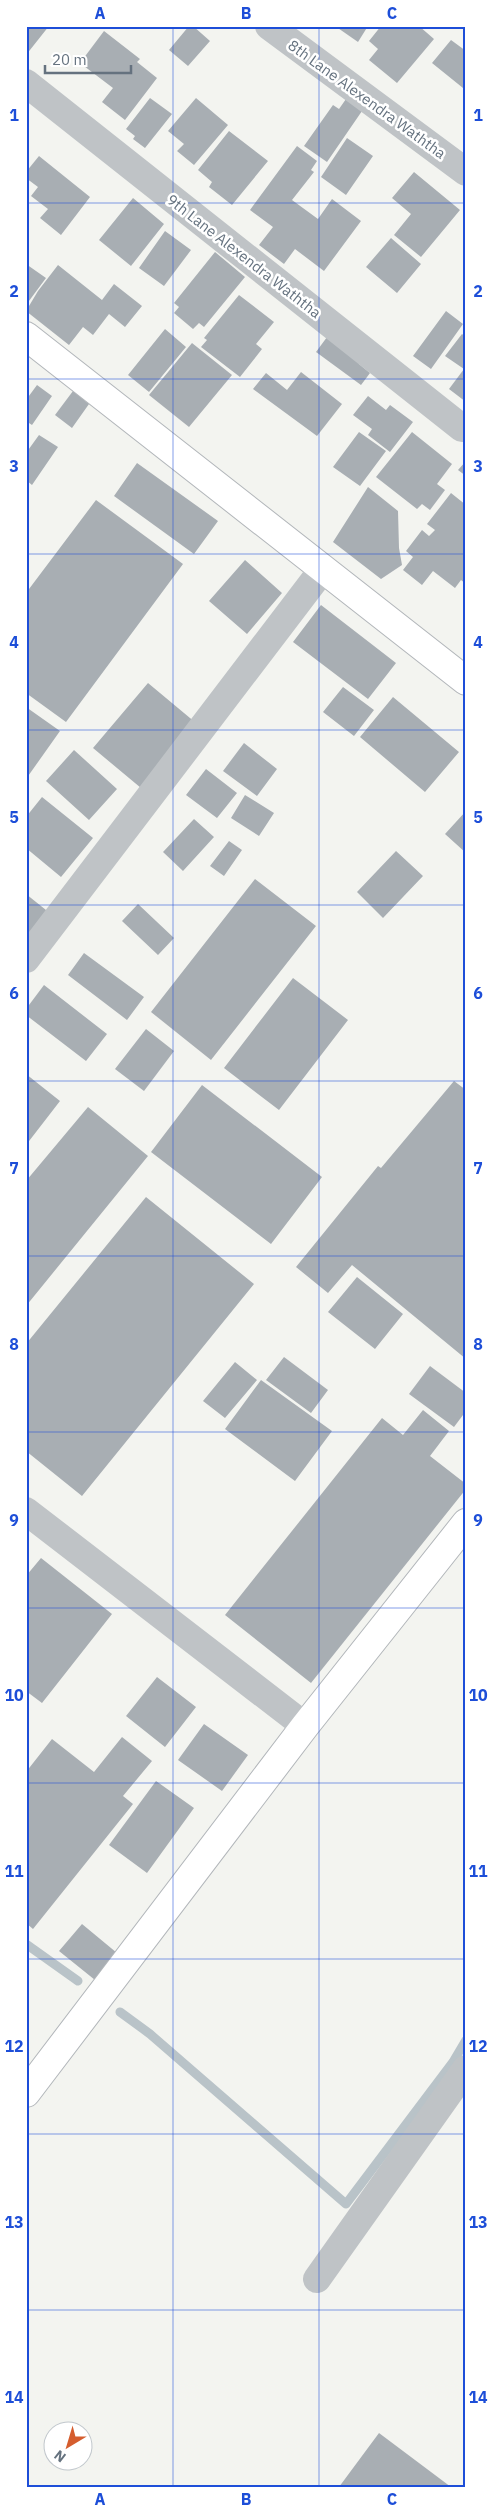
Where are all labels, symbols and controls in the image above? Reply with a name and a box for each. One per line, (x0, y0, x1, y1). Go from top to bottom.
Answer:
text: A (95, 3, 106, 23)
text: B (241, 3, 252, 23)
text: C (387, 3, 397, 23)
street label: 8th Lane Alexendra Waththa (284, 35, 450, 163)
scale bar (45, 42, 131, 74)
text: 20 m (52, 50, 87, 69)
text: 1 (9, 105, 19, 125)
text: 1 (473, 105, 483, 125)
street label: 9th Lane Alexendra Waththa (163, 190, 325, 322)
text: 2 (9, 281, 19, 301)
text: 2 (473, 281, 483, 301)
text: 3 (9, 456, 19, 476)
text: 3 (473, 456, 483, 476)
text: 4 (9, 632, 19, 652)
text: 4 (473, 632, 483, 652)
text: 5 (9, 807, 19, 827)
text: 5 (473, 807, 483, 827)
text: 6 (9, 983, 19, 1003)
text: 6 (473, 983, 483, 1003)
text: 7 (9, 1158, 19, 1178)
text: 7 (473, 1158, 483, 1178)
text: 8 (9, 1334, 19, 1354)
text: 8 (473, 1334, 483, 1354)
text: 9 (9, 1510, 19, 1530)
text: 9 (473, 1510, 483, 1530)
text: 10 (4, 1685, 24, 1705)
text: 10 (468, 1685, 488, 1705)
text: 11 (4, 1861, 24, 1881)
text: 11 (468, 1861, 488, 1881)
text: 12 (4, 2036, 24, 2056)
text: 12 (468, 2036, 488, 2056)
text: 13 (4, 2212, 24, 2232)
text: 13 (468, 2212, 488, 2232)
text: 14 (4, 2387, 24, 2407)
text: 14 (468, 2387, 488, 2407)
north arrow (42, 2420, 92, 2470)
text: N (50, 2446, 70, 2466)
text: A (95, 2489, 106, 2509)
text: B (241, 2489, 252, 2509)
text: C (387, 2489, 397, 2509)

